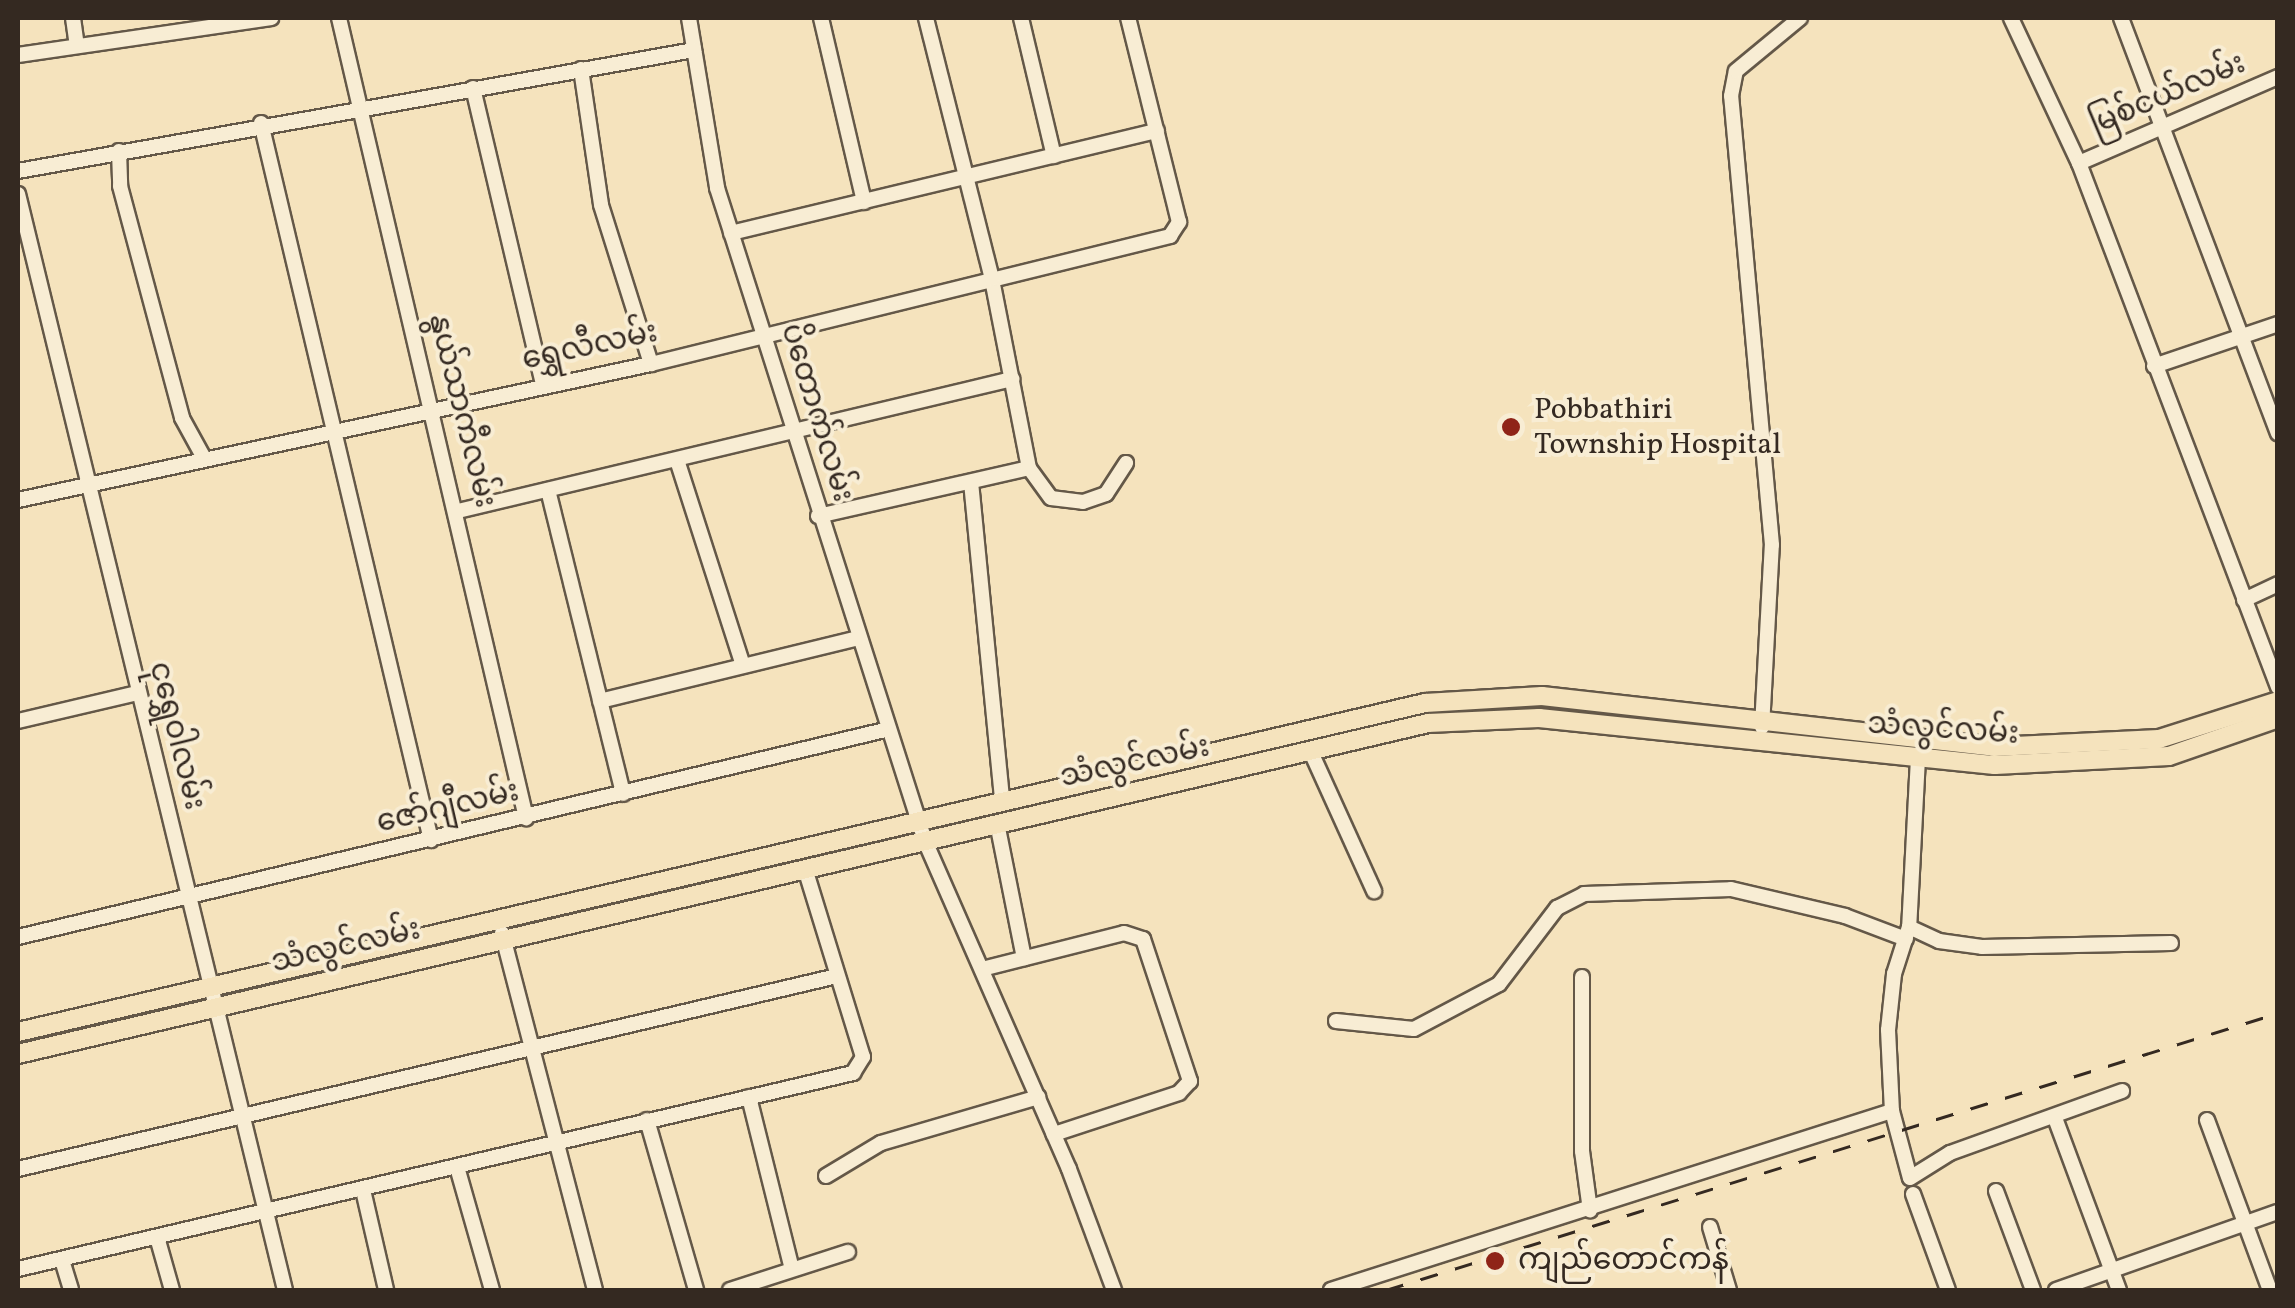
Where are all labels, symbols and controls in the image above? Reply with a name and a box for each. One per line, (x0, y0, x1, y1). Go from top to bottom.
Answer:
street label: မြစ်ငယ်လမ်း (2085, 46, 2251, 144)
street label: နွယ်သာကီလမ်း (420, 310, 502, 512)
street label: ရွှေလီလမ်း (519, 315, 661, 379)
street label: ပိတောက်လမ်း (772, 320, 860, 506)
place label: Pobbathiri Township Hospital (1534, 392, 1781, 462)
marker: Pobbathiri Township Hospital (1498, 414, 1524, 440)
street label: ငုရွှေဝါလမ်း (140, 658, 212, 814)
street label: သံလွင်လမ်း (1866, 707, 2020, 753)
street label: သံလွင်လမ်း (1057, 730, 1213, 796)
street label: ဇော်ဂျီလမ်း (373, 774, 523, 842)
street label: သံလွင်လမ်း (268, 912, 424, 982)
place label: ကျည်တောင်ကန် (1518, 1243, 1729, 1279)
marker: ကျည်တောင်ကန် (1482, 1248, 1508, 1274)

